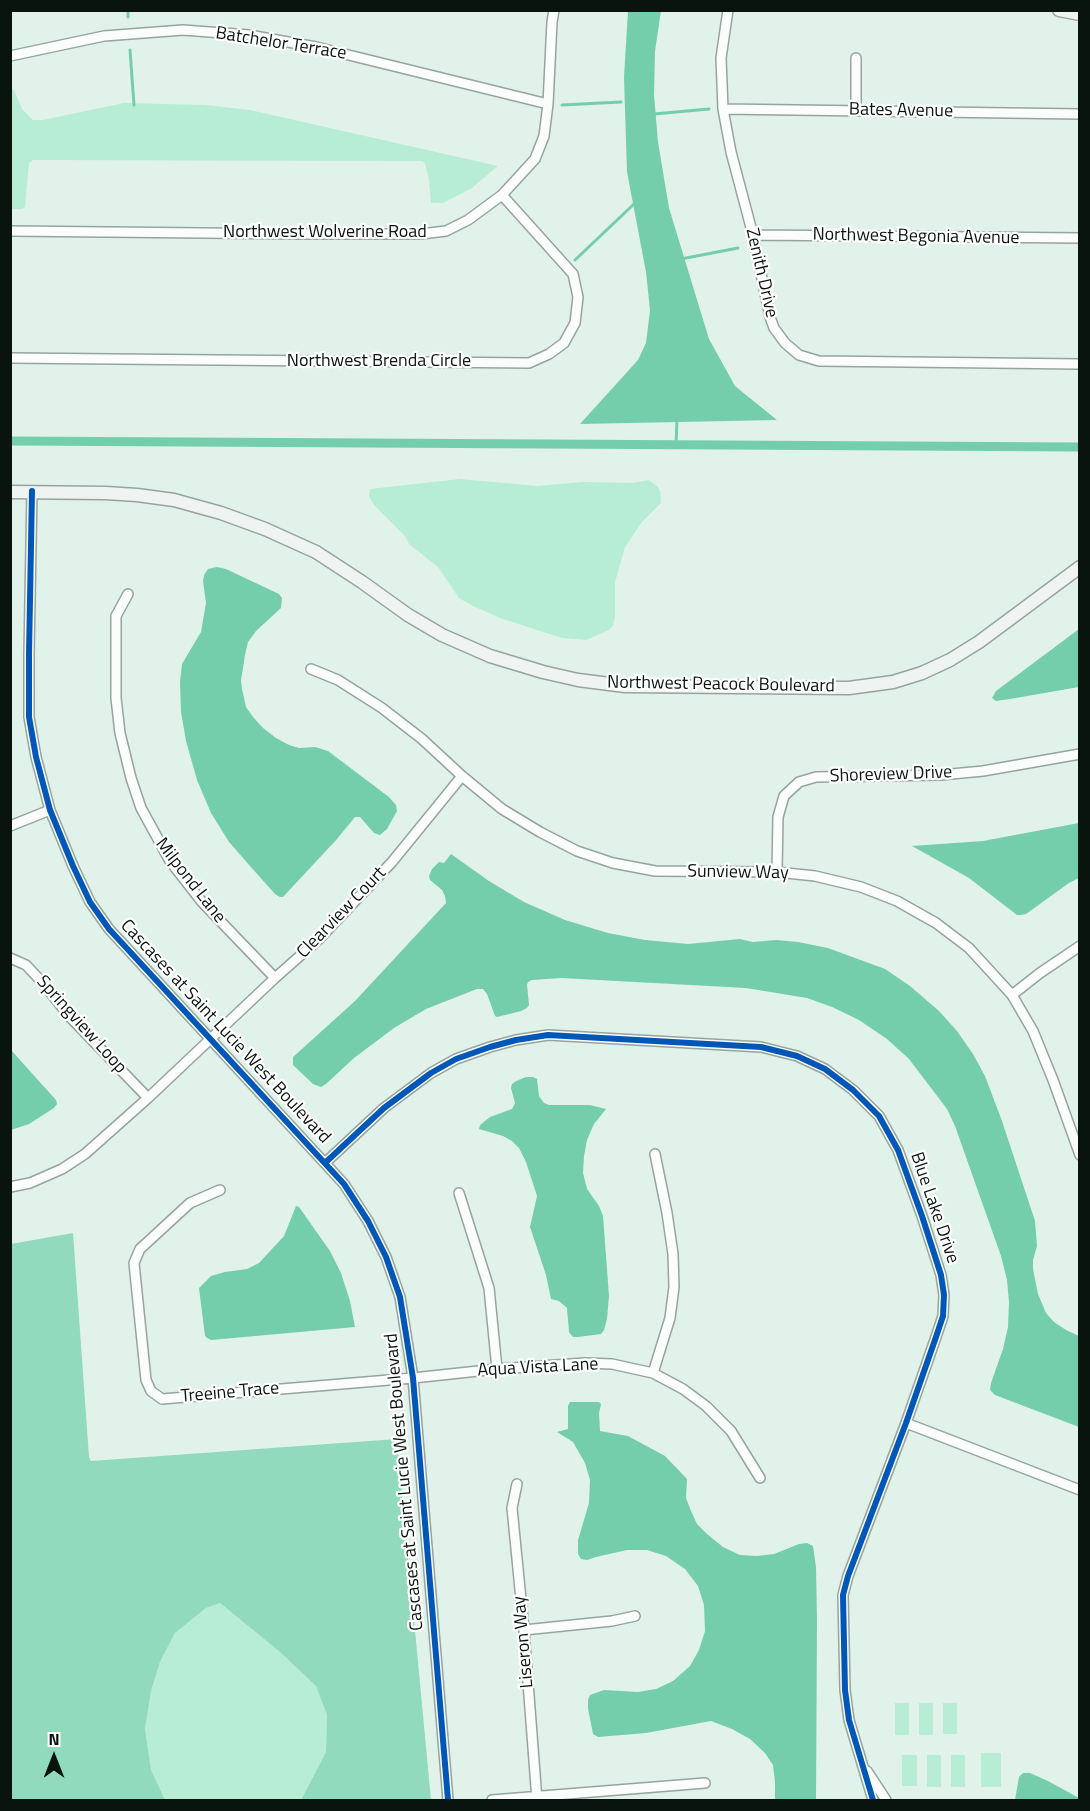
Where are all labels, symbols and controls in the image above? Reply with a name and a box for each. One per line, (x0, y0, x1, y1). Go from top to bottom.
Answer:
street label: Batchelor Terrace (214, 23, 348, 65)
street label: Bates Avenue (849, 99, 953, 123)
street label: Northwest Wolverine Road (223, 222, 427, 244)
street label: Northwest Begonia Avenue (812, 224, 1020, 250)
street label: Zenith Drive (740, 226, 782, 320)
street label: Northwest Brenda Circle (287, 351, 471, 373)
street label: Northwest Peacock Boulevard (607, 672, 835, 698)
street label: Shoreview Drive (829, 762, 953, 788)
street label: Milpond Lane (150, 834, 230, 928)
street label: Sunview Way (687, 861, 789, 885)
street label: Clearview Court (293, 863, 391, 963)
street label: Cascases at Saint Lucie West Boulevard (115, 916, 335, 1148)
street label: Springview Loop (31, 971, 131, 1079)
street label: Blue Lake Drive (905, 1150, 963, 1266)
street label: Cascases at Saint Lucie West Boulevard (381, 1332, 429, 1632)
street label: Aqua Vista Lane (477, 1354, 599, 1382)
street label: Treeine Trace (180, 1378, 280, 1408)
street label: Liseron Way (509, 1595, 539, 1689)
north arrow (24, 1727, 84, 1787)
text: N (48, 1727, 60, 1751)

